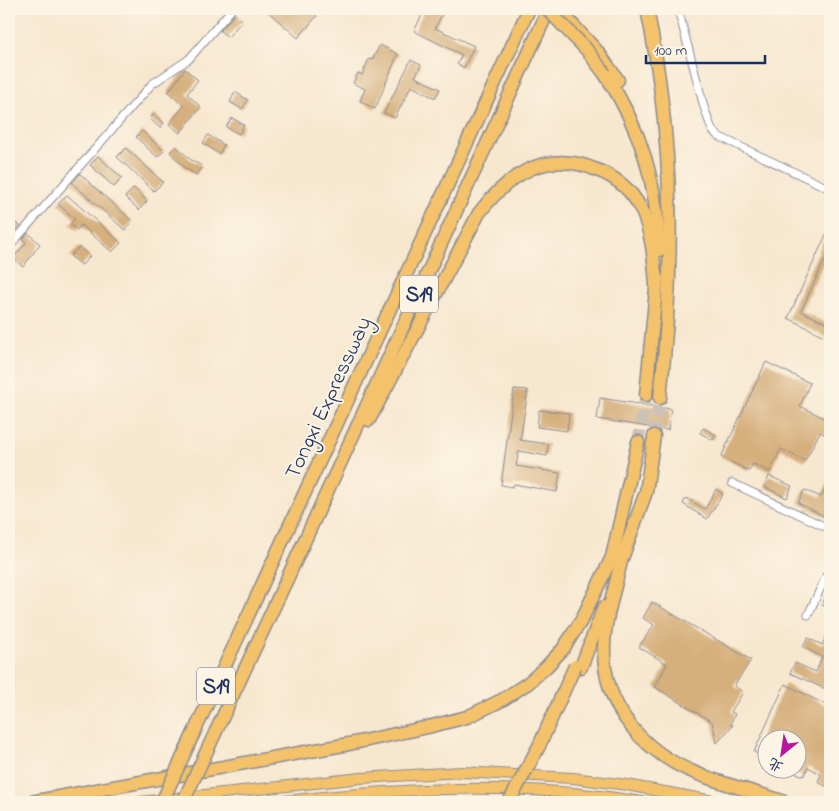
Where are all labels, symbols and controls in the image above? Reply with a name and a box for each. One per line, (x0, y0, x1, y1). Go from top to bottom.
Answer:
scale bar (646, 32, 765, 64)
text: 100 m (654, 40, 687, 62)
road number: S19 (400, 276, 438, 312)
street label: Tongxi Expressway (278, 312, 382, 485)
road number: S19 (197, 668, 235, 704)
north arrow (756, 728, 806, 778)
text: 北 (765, 751, 788, 777)

